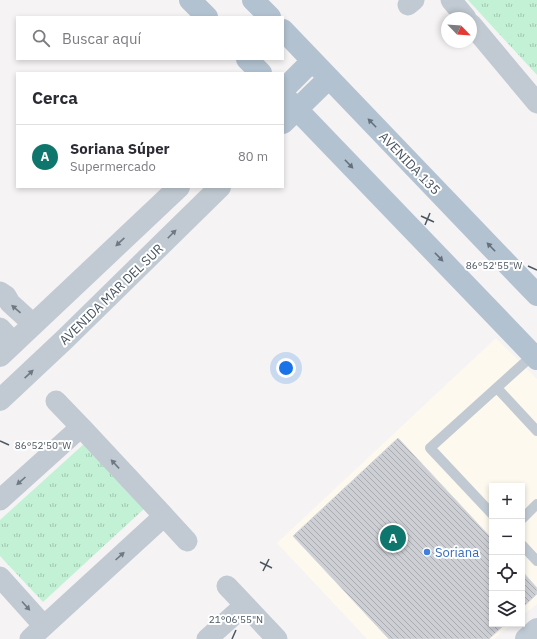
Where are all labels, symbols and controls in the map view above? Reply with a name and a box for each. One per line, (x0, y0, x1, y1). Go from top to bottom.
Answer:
north arrow (441, 12, 477, 48)
search box (16, 16, 284, 60)
icon: search (30, 27, 52, 49)
text: Buscar aquí (62, 29, 141, 48)
text: Cerca (32, 87, 78, 109)
one-way arrow (367, 118, 376, 128)
street label: AVENIDA 135 (375, 128, 444, 198)
text: Soriana Súper (70, 139, 170, 158)
text: A (41, 148, 49, 165)
text: 80 m (238, 148, 268, 165)
text: Supermercado (70, 158, 156, 175)
one-way arrow (344, 159, 354, 169)
one-way arrow (167, 229, 177, 239)
one-way arrow (115, 238, 125, 247)
street label: AVENIDA MAR DEL SUR (56, 240, 167, 349)
one-way arrow (486, 242, 495, 252)
one-way arrow (434, 252, 444, 262)
text: 86°52'55"W (466, 259, 522, 272)
one-way arrow (10, 304, 21, 313)
your location (276, 358, 296, 378)
one-way arrow (24, 369, 34, 379)
text: 86°52'50"W (15, 439, 71, 452)
one-way arrow (110, 459, 120, 469)
one-way arrow (16, 476, 27, 485)
map controls (489, 483, 525, 627)
button: + (489, 483, 525, 519)
button: − (489, 519, 525, 555)
pin: A (380, 523, 406, 553)
place label: Soriana (435, 544, 479, 561)
marker: Soriana (422, 547, 432, 557)
one-way arrow (115, 551, 125, 560)
button: locate (489, 555, 525, 591)
button: layers (489, 591, 525, 627)
one-way arrow (21, 601, 31, 611)
text: 21°06'55"N (209, 613, 263, 626)

